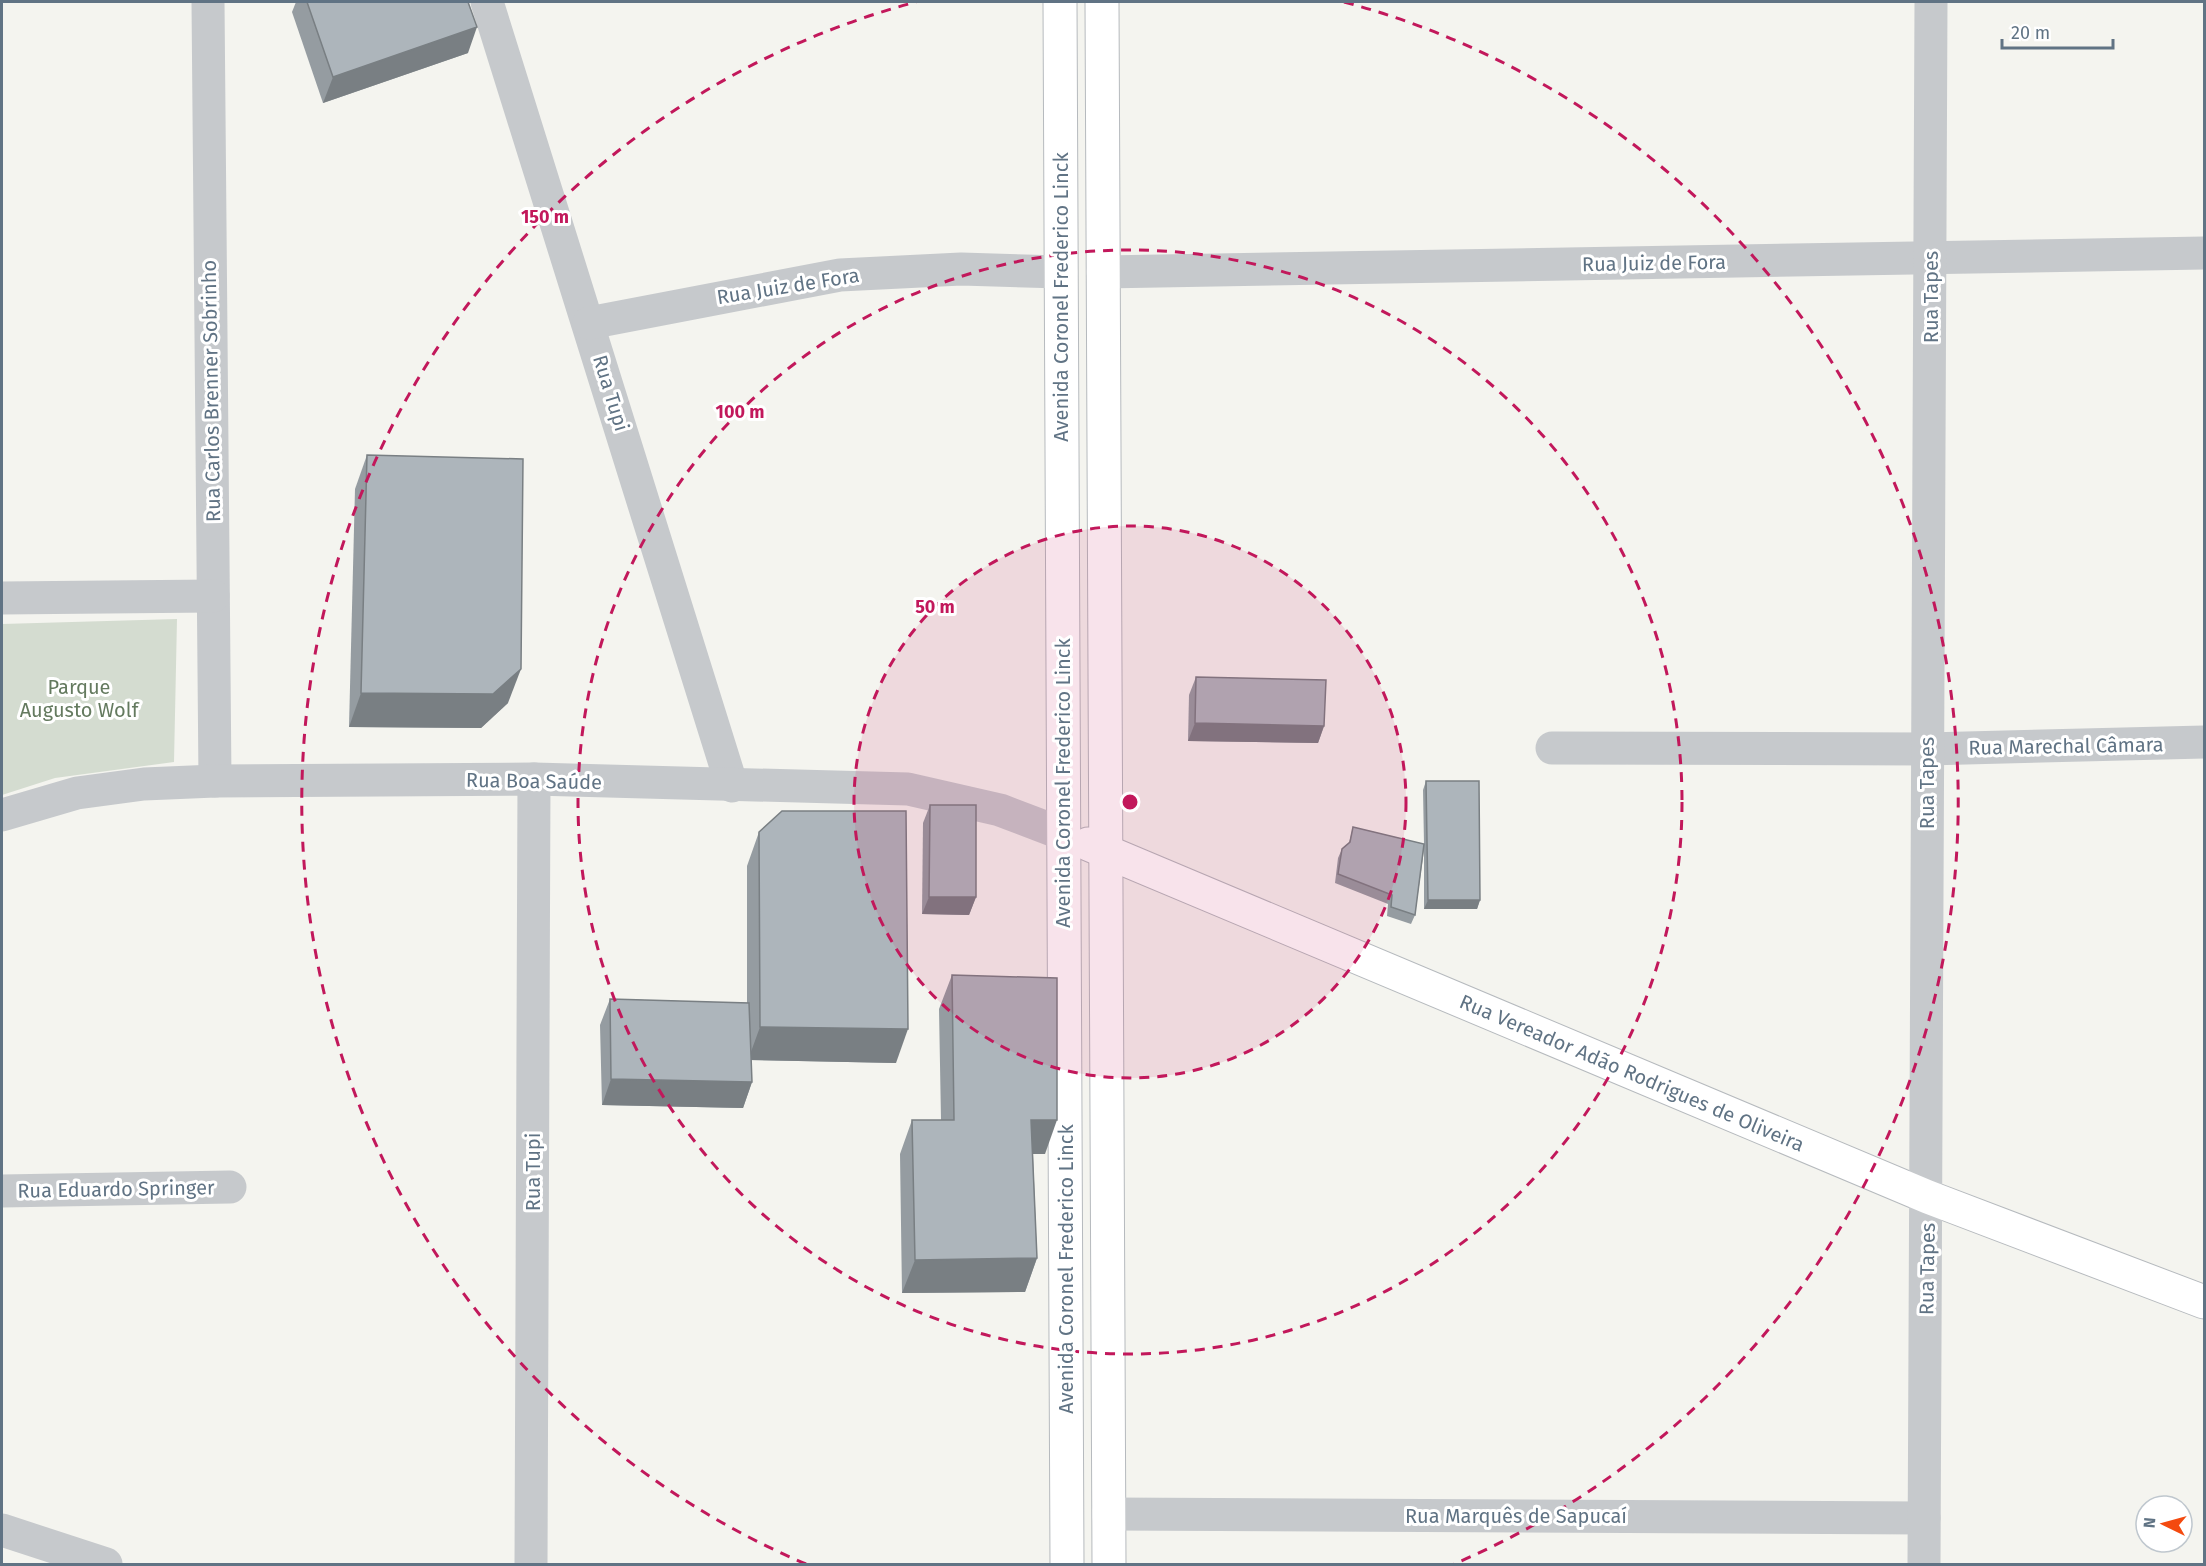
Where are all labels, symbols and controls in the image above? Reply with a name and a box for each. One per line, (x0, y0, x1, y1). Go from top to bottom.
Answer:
scale bar (2002, 12, 2113, 50)
text: 20 m (2011, 22, 2050, 44)
street label: Avenida Coronel Frederico Linck (1049, 152, 1073, 442)
text: 150 m (521, 206, 569, 228)
street label: Rua Juiz de Fora (1582, 250, 1726, 276)
street label: Rua Tapes (1919, 251, 1943, 343)
street label: Rua Carlos Brenner Sobrinho (197, 260, 225, 522)
street label: Rua Juiz de Fora (715, 263, 861, 309)
street label: Rua Tupi (588, 352, 634, 434)
text: 100 m (716, 401, 764, 423)
text: 50 m (915, 596, 955, 618)
street label: Avenida Coronel Frederico Linck (1051, 638, 1075, 928)
park label: Parque Augusto Wolf (20, 675, 140, 722)
street label: Rua Marechal Câmara (1968, 732, 2164, 760)
street label: Rua Tapes (1915, 737, 1939, 829)
street label: Rua Boa Saúde (466, 768, 602, 794)
centre of rings (1120, 792, 1140, 812)
street label: Rua Vereador Adão Rodrigues de Oliveira (1456, 989, 1808, 1157)
street label: Avenida Coronel Frederico Linck (1054, 1124, 1078, 1414)
street label: Rua Tupi (521, 1133, 545, 1211)
street label: Rua Eduardo Springer (17, 1175, 215, 1203)
street label: Rua Tapes (1914, 1223, 1940, 1315)
north arrow (2134, 1494, 2194, 1554)
street label: Rua Marquês de Sapucaí (1405, 1504, 1627, 1528)
text: N (2140, 1517, 2159, 1529)

